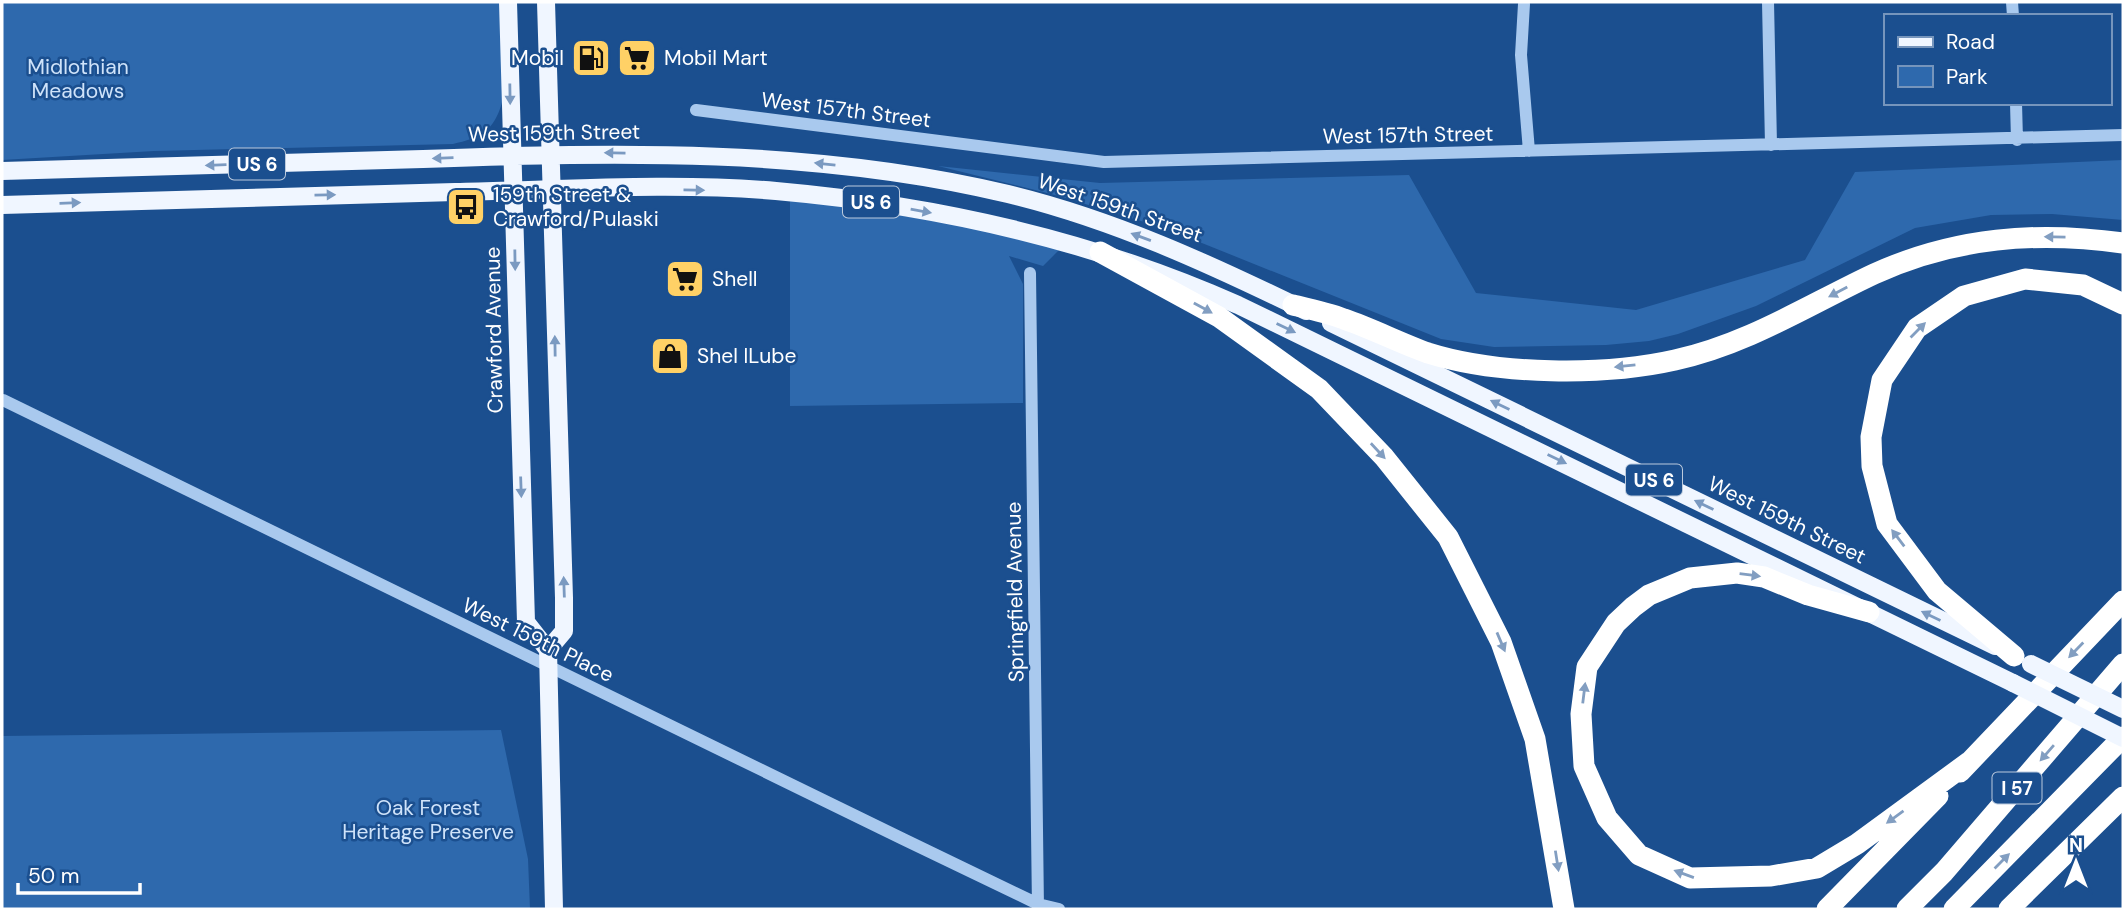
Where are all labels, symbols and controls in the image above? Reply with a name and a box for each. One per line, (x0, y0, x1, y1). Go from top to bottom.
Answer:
legend (1884, 14, 2111, 105)
text: Road (1946, 28, 1995, 56)
fuel station icon: Mobil (570, 37, 612, 79)
supermarket icon: Mobil Mart (616, 37, 658, 79)
place label: Mobil (511, 44, 564, 72)
place label: Mobil Mart (664, 44, 768, 72)
park label: Midlothian Meadows (27, 53, 129, 105)
text: Park (1946, 63, 1988, 91)
one-way arrow (504, 84, 516, 106)
street label: West 157th Street (760, 86, 932, 134)
street label: West 159th Street (468, 117, 640, 149)
street label: West 157th Street (1322, 120, 1494, 150)
one-way arrow (604, 147, 626, 159)
road number: US 6 (229, 148, 285, 180)
one-way arrow (432, 152, 454, 164)
one-way arrow (814, 158, 836, 169)
one-way arrow (204, 160, 226, 171)
street label: West 159th Street (1034, 167, 1206, 249)
place label: 159th Street & Crawford/Pulaski (493, 181, 659, 233)
one-way arrow (684, 184, 706, 196)
bus stop icon: 159th Street & Crawford/Pulaski (445, 186, 487, 228)
road number: US 6 (843, 186, 899, 218)
one-way arrow (315, 190, 337, 201)
one-way arrow (59, 197, 81, 209)
one-way arrow (910, 206, 932, 217)
one-way arrow (1131, 231, 1152, 242)
one-way arrow (2044, 231, 2066, 243)
street label: Crawford Avenue (479, 246, 509, 414)
one-way arrow (509, 249, 520, 271)
supermarket icon: Shell (664, 258, 706, 300)
place label: Shell (712, 265, 758, 293)
one-way arrow (1828, 287, 1848, 298)
one-way arrow (1193, 303, 1213, 314)
one-way arrow (1910, 322, 1926, 339)
one-way arrow (1276, 323, 1297, 334)
one-way arrow (550, 335, 561, 357)
shop icon: Shel lLube (649, 335, 691, 377)
place label: Shel lLube (697, 342, 796, 370)
one-way arrow (1614, 361, 1636, 372)
one-way arrow (1490, 400, 1510, 411)
one-way arrow (1370, 443, 1387, 460)
one-way arrow (1547, 454, 1567, 465)
road number: US 6 (1626, 464, 1682, 495)
street label: West 159th Street (1703, 470, 1871, 570)
one-way arrow (515, 476, 526, 498)
one-way arrow (1694, 500, 1714, 511)
street label: Springfield Avenue (999, 501, 1031, 682)
one-way arrow (1891, 529, 1905, 547)
one-way arrow (1739, 569, 1761, 580)
one-way arrow (558, 576, 569, 598)
street label: West 159th Place (458, 591, 618, 689)
one-way arrow (1921, 610, 1941, 621)
one-way arrow (1495, 632, 1506, 653)
one-way arrow (2068, 641, 2084, 658)
one-way arrow (1578, 682, 1589, 704)
one-way arrow (2039, 744, 2055, 762)
road number: I 57 (1993, 772, 2042, 804)
park label: Oak Forest Heritage Preserve (342, 794, 514, 846)
one-way arrow (1885, 810, 1904, 824)
north arrow (2041, 827, 2111, 897)
text: N (2069, 833, 2083, 858)
one-way arrow (1552, 850, 1563, 872)
scale bar (18, 852, 140, 896)
one-way arrow (1993, 853, 2010, 869)
text: 50 m (28, 862, 79, 890)
one-way arrow (1673, 868, 1694, 879)

